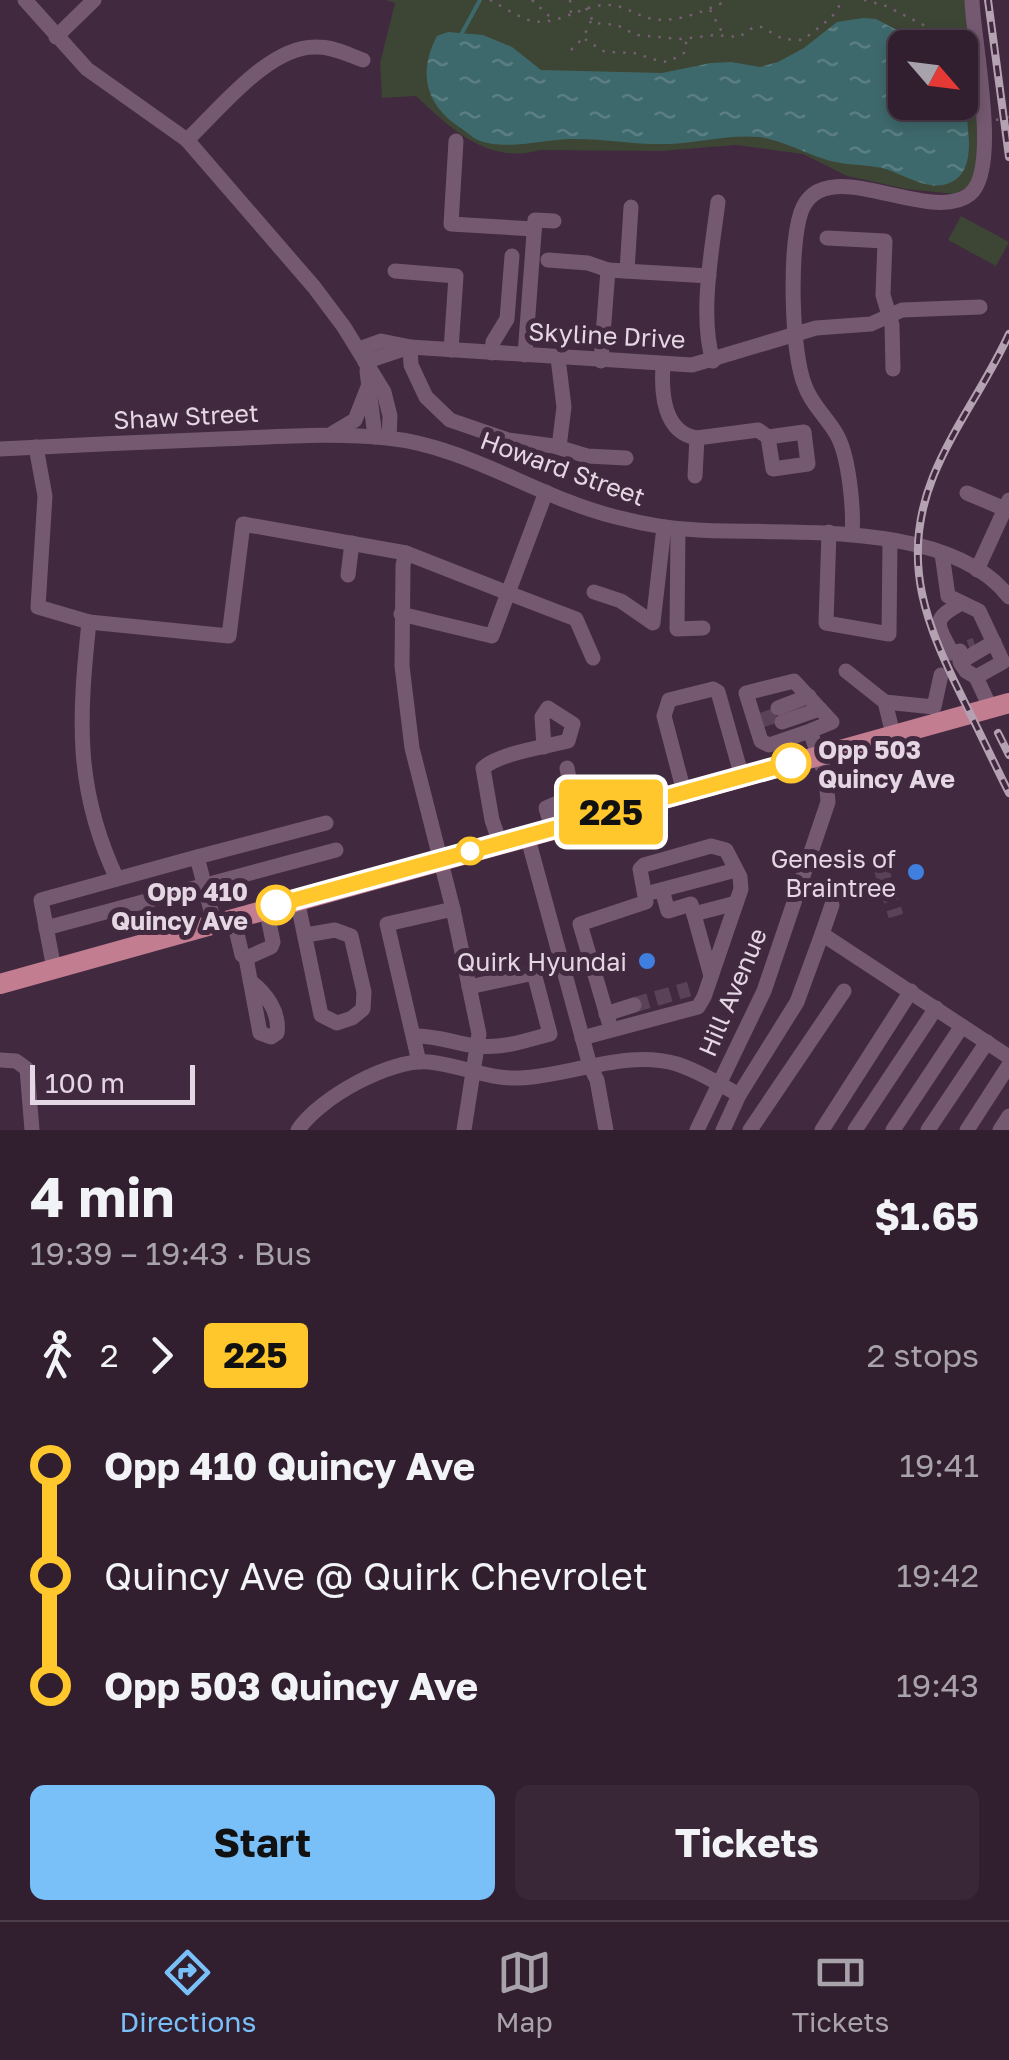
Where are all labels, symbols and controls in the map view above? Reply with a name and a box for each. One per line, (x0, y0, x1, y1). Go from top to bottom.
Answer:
north arrow (888, 30, 978, 120)
map controls (888, 30, 978, 120)
street label: Skyline Drive (528, 315, 686, 355)
street label: Shaw Street (112, 397, 260, 435)
street label: Howard Street (477, 424, 649, 512)
place label: Opp 503 Quincy Ave (818, 734, 955, 794)
marker: Opp 503 Quincy Ave (772, 744, 810, 782)
line badge: 225 (554, 780, 668, 844)
text: 225 (579, 791, 643, 833)
unlabelled marker (457, 838, 483, 864)
place label: Genesis of Braintree (771, 843, 896, 903)
marker: Genesis of Braintree (905, 861, 927, 883)
place label: Opp 410 Quincy Ave (111, 876, 248, 936)
marker: Opp 410 Quincy Ave (257, 886, 295, 924)
street label: Hill Avenue (691, 923, 773, 1061)
place label: Quirk Hyundai (457, 946, 627, 977)
marker: Quirk Hyundai (636, 950, 658, 972)
scale bar (30, 1060, 195, 1104)
text: 100 m (45, 1066, 125, 1099)
text: 4 min (30, 1163, 175, 1229)
text: $1.65 (874, 1193, 979, 1238)
text: 19:39 – 19:43 · Bus (30, 1234, 312, 1272)
icon: walk (30, 1328, 85, 1383)
icon: forward (134, 1328, 189, 1383)
text: 225 (224, 1334, 288, 1376)
text: 2 (100, 1336, 119, 1374)
text: 2 stops (867, 1336, 979, 1374)
text: Opp 410 Quincy Ave (104, 1443, 475, 1488)
text: 19:41 (899, 1446, 979, 1484)
text: Quincy Ave @ Quirk Chevrolet (104, 1553, 648, 1598)
text: 19:42 (896, 1556, 979, 1594)
text: Opp 503 Quincy Ave (104, 1663, 478, 1708)
text: 19:43 (896, 1666, 979, 1704)
button: Start (30, 1785, 495, 1900)
button: Tickets (515, 1785, 979, 1900)
tab: Directions (120, 1945, 256, 2038)
tab: Map (496, 1945, 553, 2038)
tab: Tickets (792, 1945, 889, 2038)

